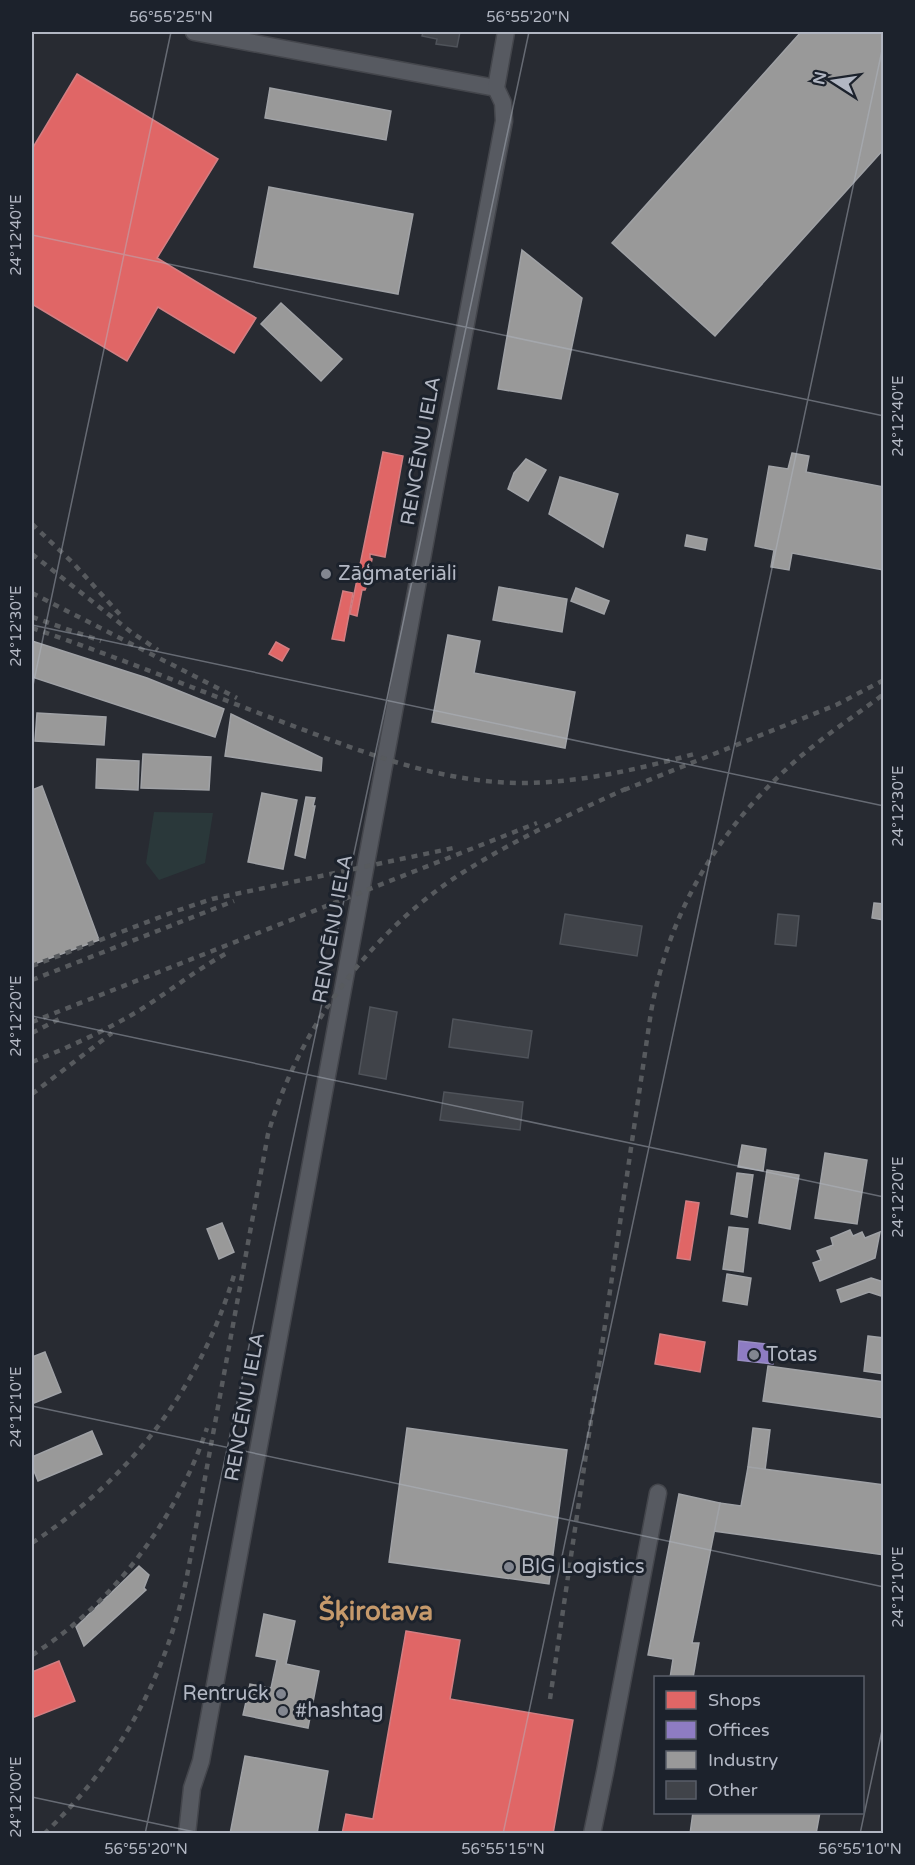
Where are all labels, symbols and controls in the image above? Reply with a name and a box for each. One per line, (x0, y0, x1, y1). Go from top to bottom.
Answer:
text: 56°55'25"N (129, 8, 213, 26)
text: 56°55'20"N (486, 8, 570, 26)
north arrow (804, 51, 864, 111)
text: N (809, 70, 831, 86)
text: 24°12'40"E (7, 194, 25, 276)
street label: RENCĒNU IELA (396, 375, 446, 527)
text: 24°12'40"E (889, 375, 907, 457)
place label: Zāģmateriāli (338, 562, 457, 586)
marker: Zāģmateriāli (319, 567, 333, 581)
text: 24°12'30"E (7, 585, 25, 667)
text: 24°12'30"E (889, 765, 907, 847)
street label: RENCĒNU IELA (308, 853, 358, 1005)
text: 24°12'20"E (7, 975, 25, 1057)
text: 24°12'20"E (889, 1156, 907, 1238)
street label: RENCĒNU IELA (220, 1331, 270, 1483)
place label: Totas (766, 1343, 817, 1367)
marker: Totas (747, 1348, 761, 1362)
text: 24°12'10"E (7, 1366, 25, 1448)
text: 24°12'10"E (889, 1546, 907, 1628)
place label: BIG Logistics (521, 1555, 645, 1579)
marker: BIG Logistics (502, 1560, 516, 1574)
district label: Šķirotava (319, 1595, 433, 1628)
legend (654, 1676, 864, 1814)
place label: Rentruck (182, 1682, 269, 1706)
marker: Rentruck (274, 1687, 288, 1701)
text: Shops (708, 1689, 761, 1711)
place label: #hashtag (295, 1699, 384, 1723)
marker: #hashtag (276, 1704, 290, 1718)
text: Offices (708, 1719, 770, 1741)
text: Industry (708, 1749, 779, 1771)
text: 24°12'00"E (7, 1756, 25, 1838)
text: Other (708, 1779, 758, 1801)
text: 56°55'20"N (104, 1840, 188, 1858)
text: 56°55'15"N (461, 1840, 545, 1858)
text: 56°55'10"N (818, 1840, 902, 1858)

